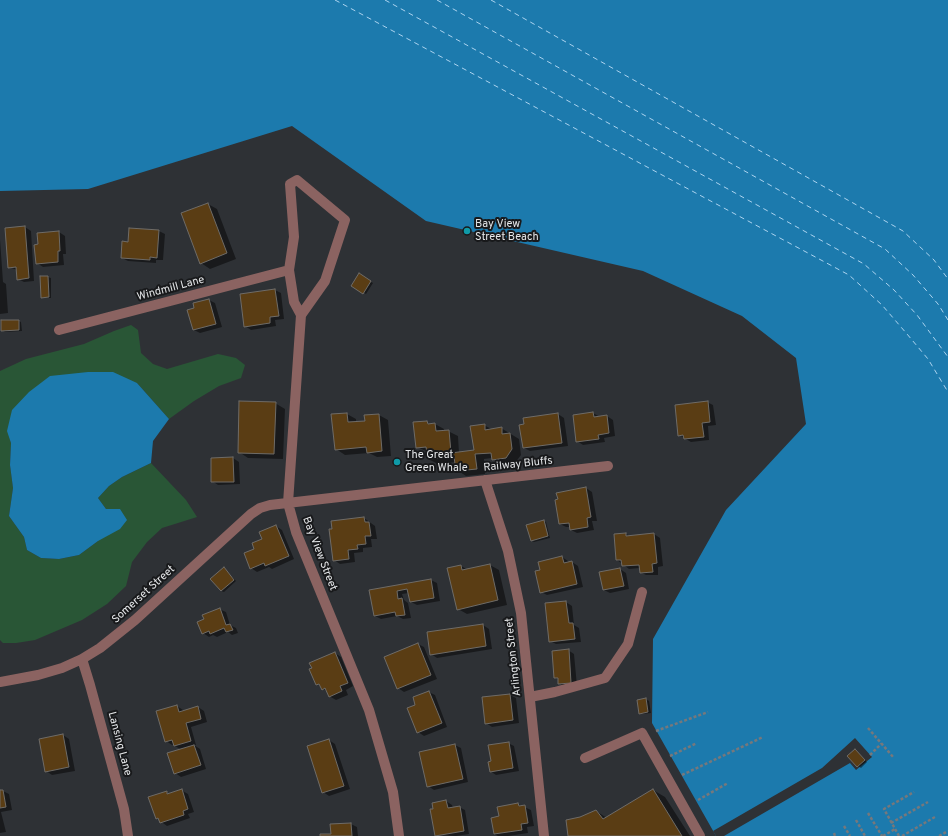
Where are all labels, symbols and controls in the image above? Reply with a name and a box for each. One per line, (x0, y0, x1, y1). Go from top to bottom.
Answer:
place label: Bay View Street Beach (475, 218, 539, 244)
marker: Bay View Street Beach (462, 226, 472, 236)
street label: Windmill Lane (136, 274, 206, 304)
place label: The Great Green Whale (405, 449, 468, 475)
street label: Railway Bluffs (483, 455, 553, 475)
marker: The Great Green Whale (392, 457, 402, 467)
street label: Bay View Street (299, 515, 339, 593)
street label: Somerset Street (110, 563, 178, 627)
street label: Arlington Street (503, 617, 525, 697)
street label: Lansing Lane (104, 711, 134, 777)

